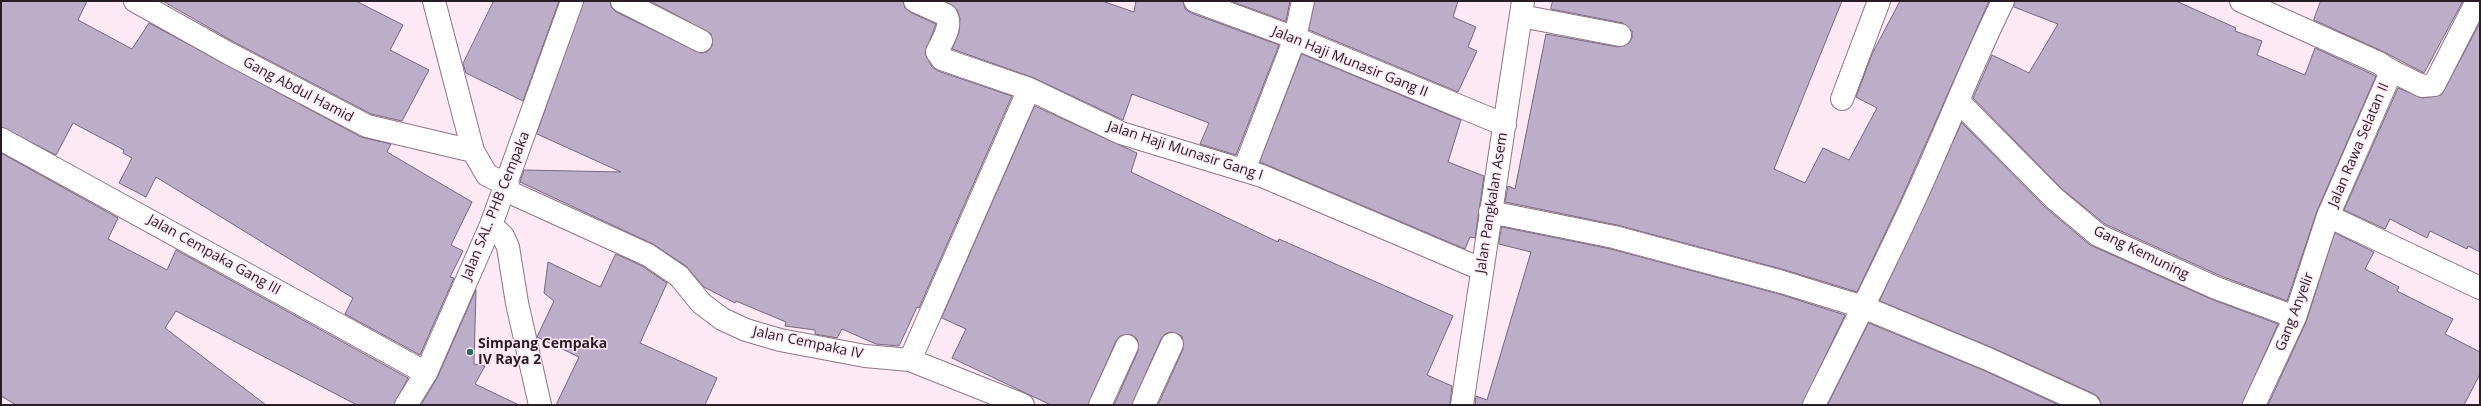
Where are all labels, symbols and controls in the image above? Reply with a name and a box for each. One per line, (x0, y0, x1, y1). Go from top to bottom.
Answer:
street label: Jalan Haji Munasir Gang II (1270, 23, 1430, 101)
street label: Gang Abdul Hamid (240, 54, 356, 126)
street label: Jalan Rawa Selatan II (2325, 80, 2393, 210)
street label: Jalan Haji Munasir Gang I (1105, 118, 1265, 184)
street label: Jalan SAL. PHB Cempaka (458, 129, 534, 283)
street label: Jalan Pangkalan Asem (1473, 131, 1511, 275)
street label: Jalan Cempaka Gang III (145, 211, 283, 299)
street label: Gang Kemuning (2091, 223, 2191, 283)
street label: Gang Anyelir (2272, 270, 2318, 354)
street label: Jalan Cempaka IV (751, 323, 865, 363)
place label: Simpang Cempaka IV Raya 2 (478, 336, 607, 368)
marker: Simpang Cempaka IV Raya 2 (465, 347, 475, 357)

